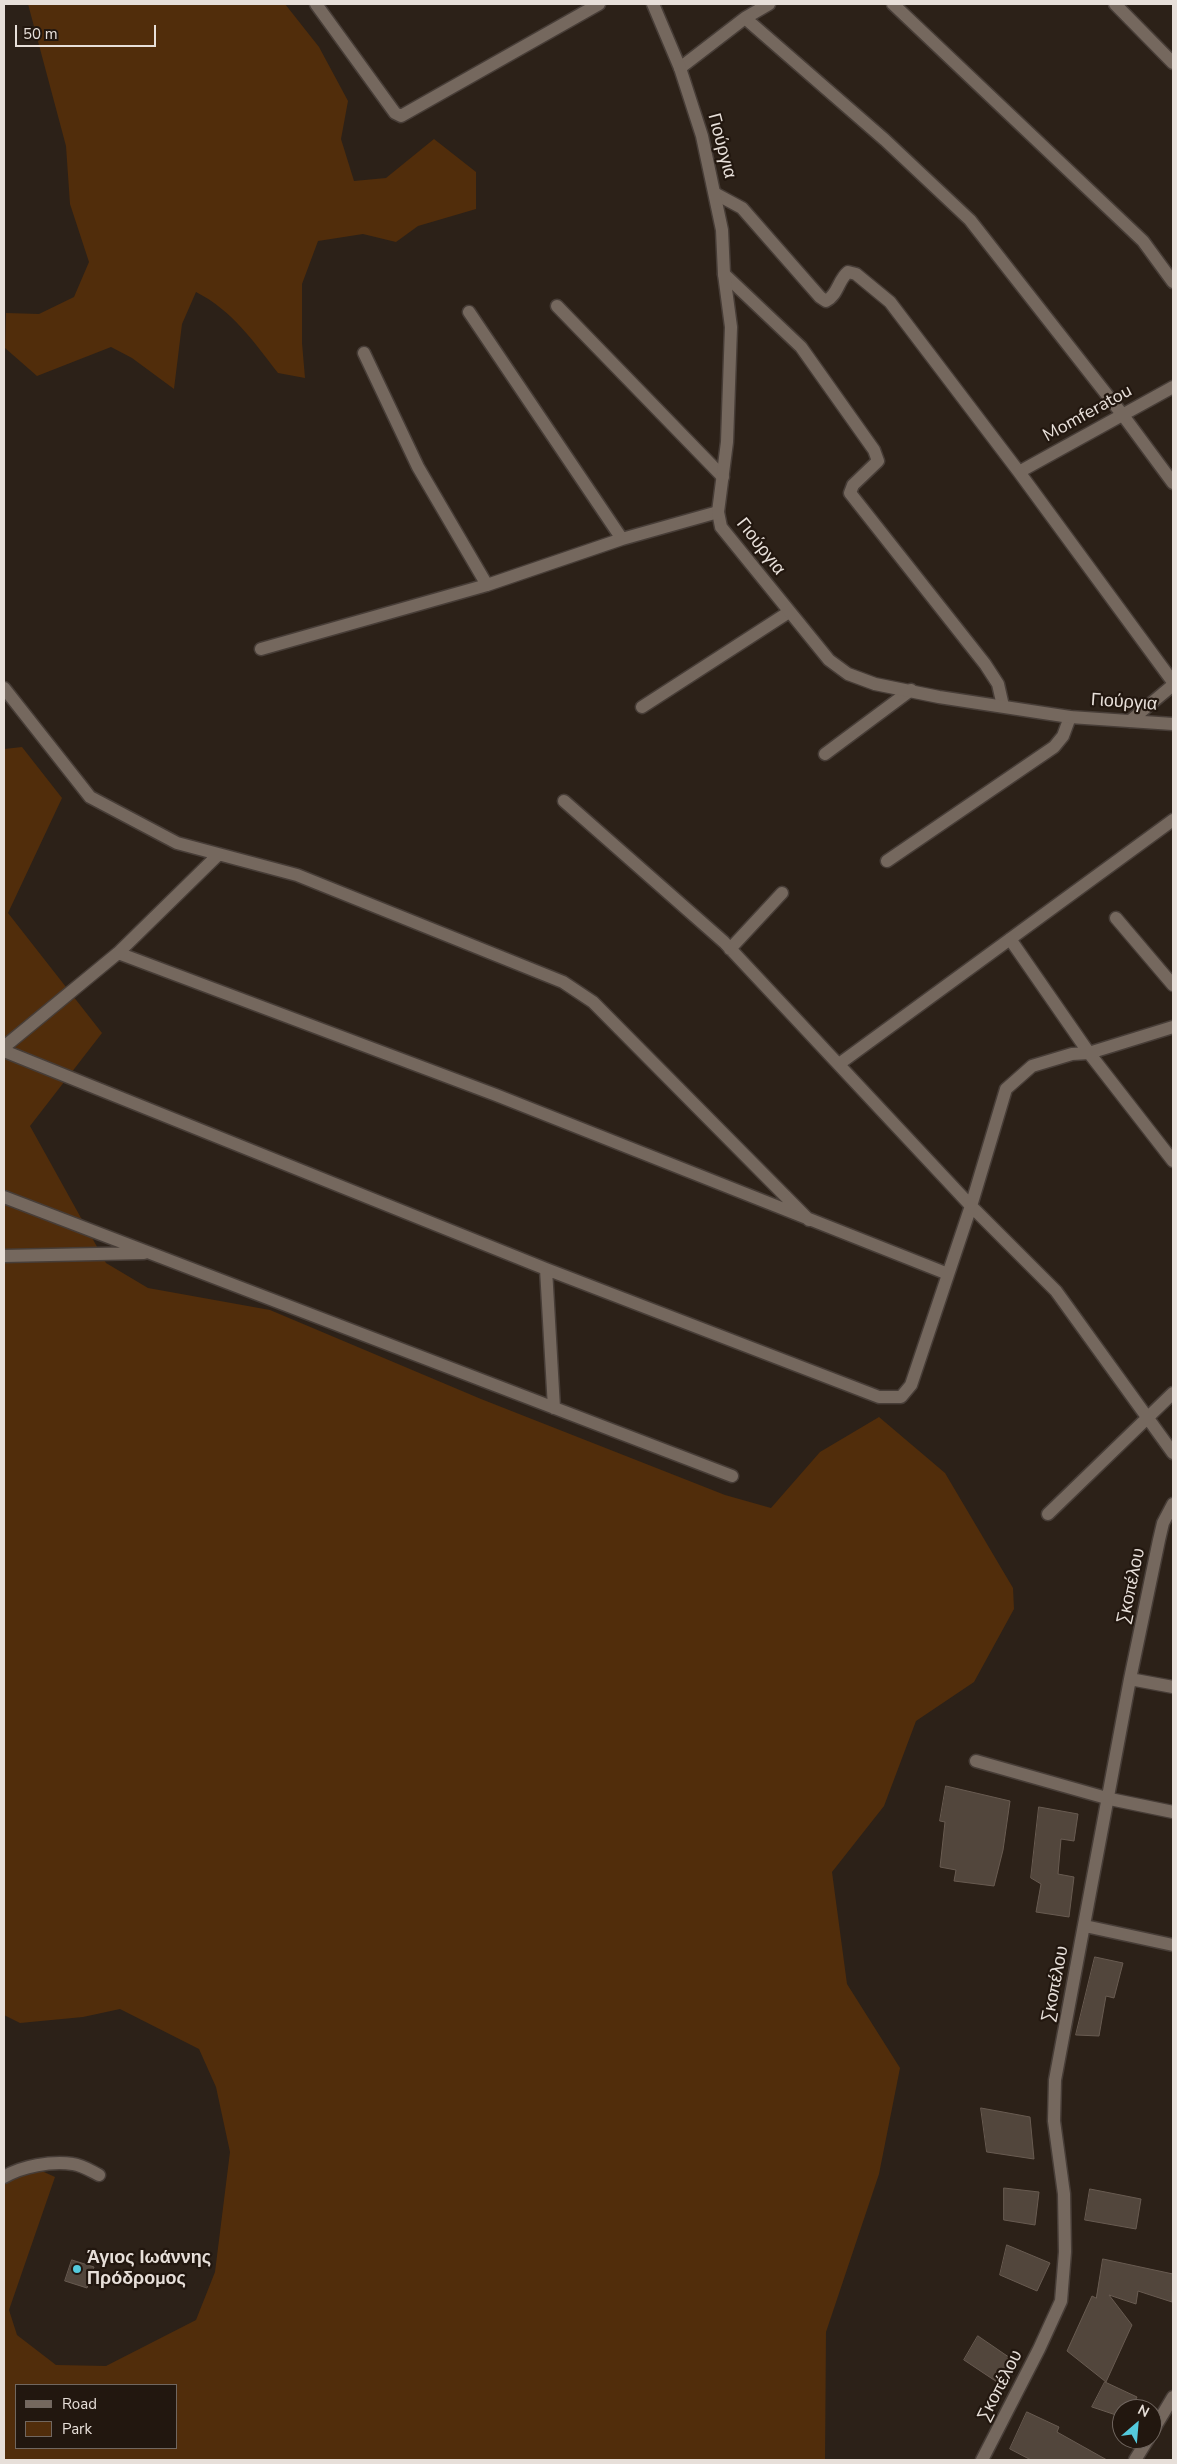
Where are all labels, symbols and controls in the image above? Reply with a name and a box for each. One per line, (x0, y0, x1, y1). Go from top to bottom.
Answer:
scale bar (18, 15, 159, 47)
text: 50 m (23, 24, 58, 44)
street label: Γιούργια (702, 111, 740, 181)
street label: Momferatou (1040, 381, 1136, 447)
street label: Γιούργια (731, 514, 789, 580)
street label: Γιούργια (1090, 690, 1158, 716)
street label: Σκοπέλου (1113, 1546, 1151, 1626)
street label: Σκοπέλου (1038, 1944, 1074, 2024)
place label: Άγιος Ιωάννης Πρόδρομος (87, 2248, 211, 2290)
marker: Άγιος Ιωάννης Πρόδρομος (71, 2263, 83, 2275)
street label: Σκοπέλου (974, 2347, 1028, 2425)
legend (15, 2384, 178, 2449)
text: Road (62, 2394, 97, 2414)
north arrow (1112, 2399, 1162, 2449)
text: N (1135, 2400, 1153, 2422)
text: Park (62, 2419, 92, 2439)

